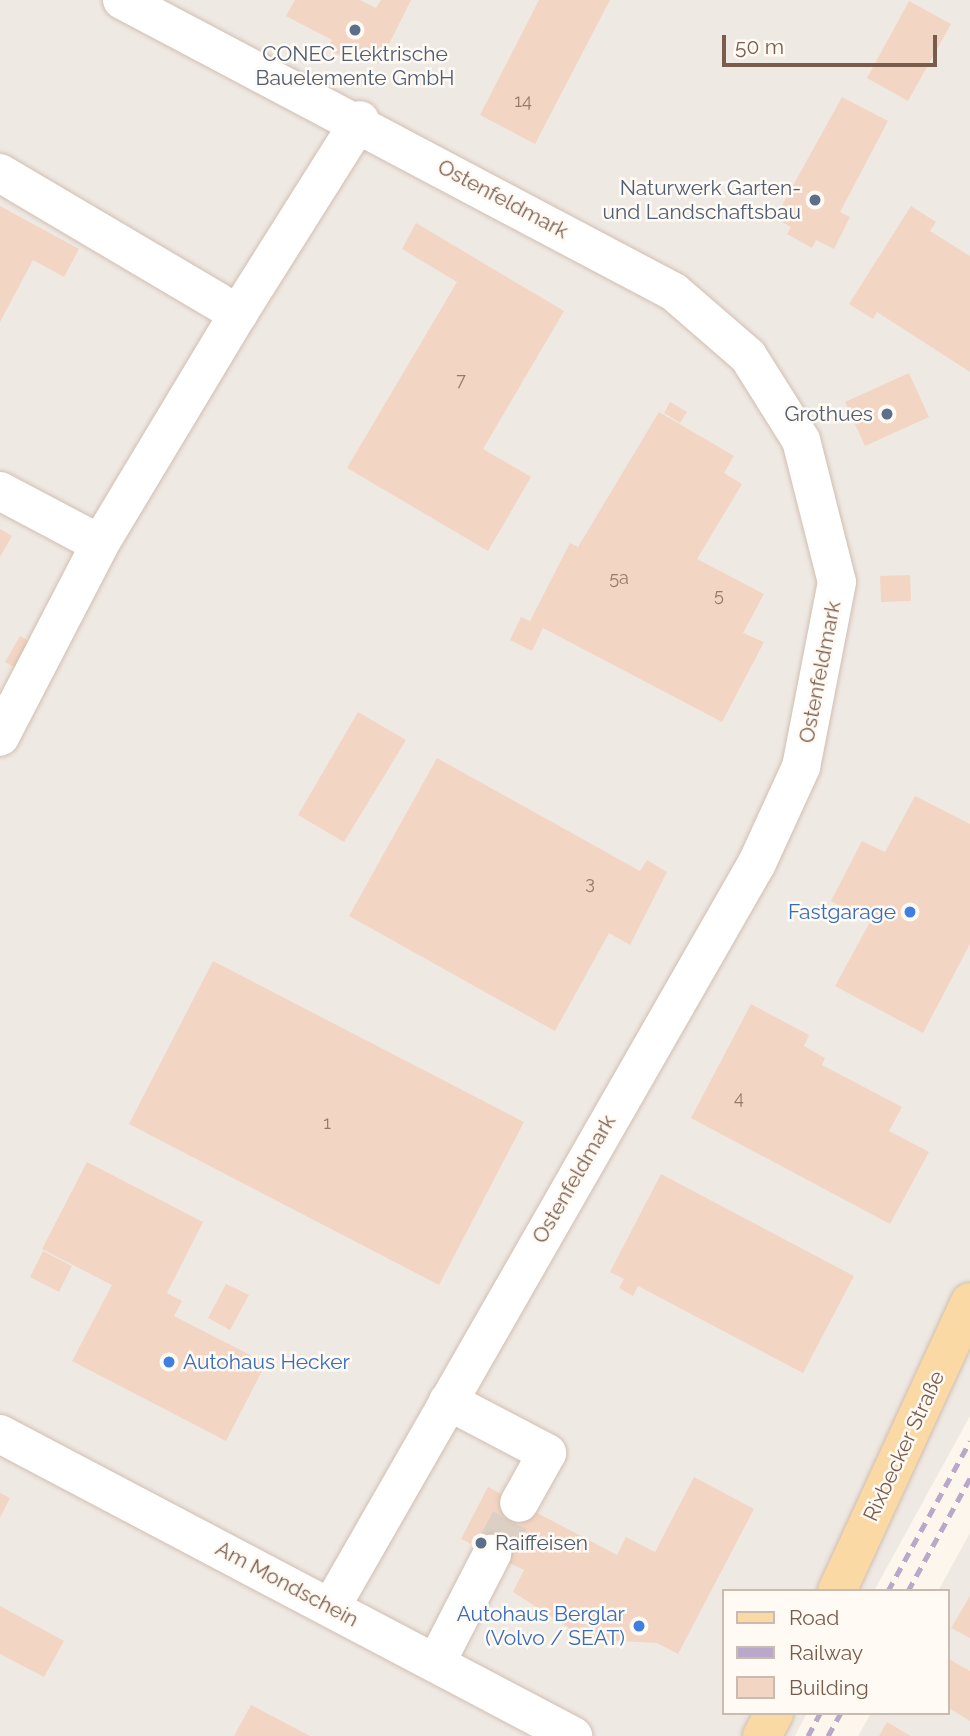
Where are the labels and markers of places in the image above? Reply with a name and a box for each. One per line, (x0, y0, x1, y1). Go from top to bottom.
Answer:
marker: CONEC Elektrische Bauelemente GmbH (347, 22, 363, 38)
place label: CONEC Elektrische Bauelemente GmbH (255, 41, 455, 91)
place label: Naturwerk Garten- und Landschaftsbau (603, 175, 801, 225)
marker: Naturwerk Garten- und Landschaftsbau (807, 192, 823, 208)
place label: Grothues (784, 401, 873, 427)
marker: Grothues (879, 406, 895, 422)
place label: Fastgarage (788, 899, 896, 925)
marker: Fastgarage (902, 904, 918, 920)
place label: Autohaus Hecker (183, 1349, 350, 1375)
marker: Autohaus Hecker (161, 1354, 177, 1370)
place label: Raiffeisen (495, 1530, 588, 1556)
marker: Raiffeisen (473, 1535, 489, 1551)
place label: Autohaus Berglar (Volvo / SEAT) (457, 1601, 625, 1651)
marker: Autohaus Berglar (Volvo / SEAT) (631, 1618, 647, 1634)

